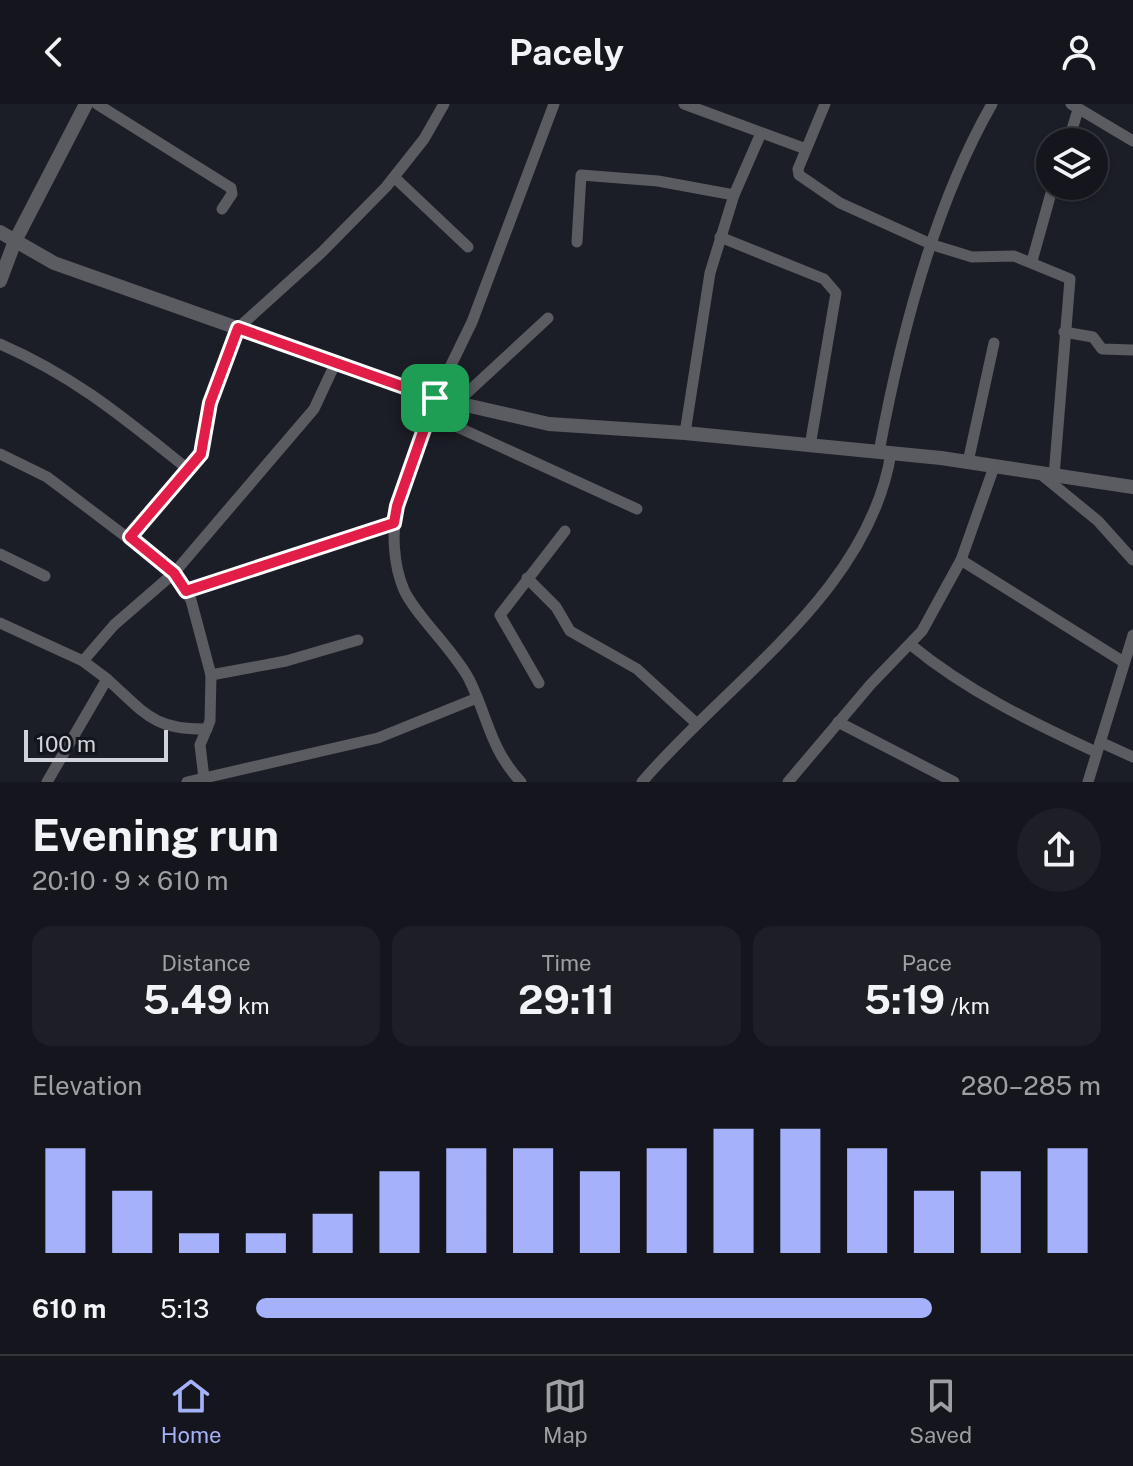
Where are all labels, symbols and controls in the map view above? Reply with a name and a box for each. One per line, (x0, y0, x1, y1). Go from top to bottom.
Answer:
icon: back (32, 30, 76, 74)
icon: person (1057, 30, 1101, 74)
text: Pacely (509, 31, 624, 73)
map controls (1036, 128, 1108, 200)
button: layers (1036, 128, 1108, 200)
pin (401, 364, 469, 432)
icon: arrive (413, 376, 457, 420)
scale bar (24, 726, 168, 762)
text: 100 m (36, 731, 96, 757)
button: share (1017, 808, 1101, 892)
text: Evening run (32, 809, 279, 861)
text: 20:10 · 9 × 610 m (32, 865, 229, 896)
text: Distance (162, 950, 251, 976)
text: Time (541, 950, 592, 976)
text: Pace (902, 950, 952, 976)
text: 5.49 (143, 976, 233, 1023)
text: 29:11 (518, 976, 615, 1023)
text: 5:19 (864, 976, 945, 1023)
text: km (233, 993, 270, 1019)
text: /km (945, 993, 990, 1019)
text: Elevation (32, 1070, 142, 1101)
text: 280–285 m (961, 1070, 1101, 1101)
text: 610 m (32, 1293, 106, 1324)
text: 5:13 (160, 1293, 209, 1324)
tab: Home (161, 1374, 221, 1448)
tab: Map (543, 1374, 588, 1448)
tab: Saved (909, 1374, 972, 1448)

